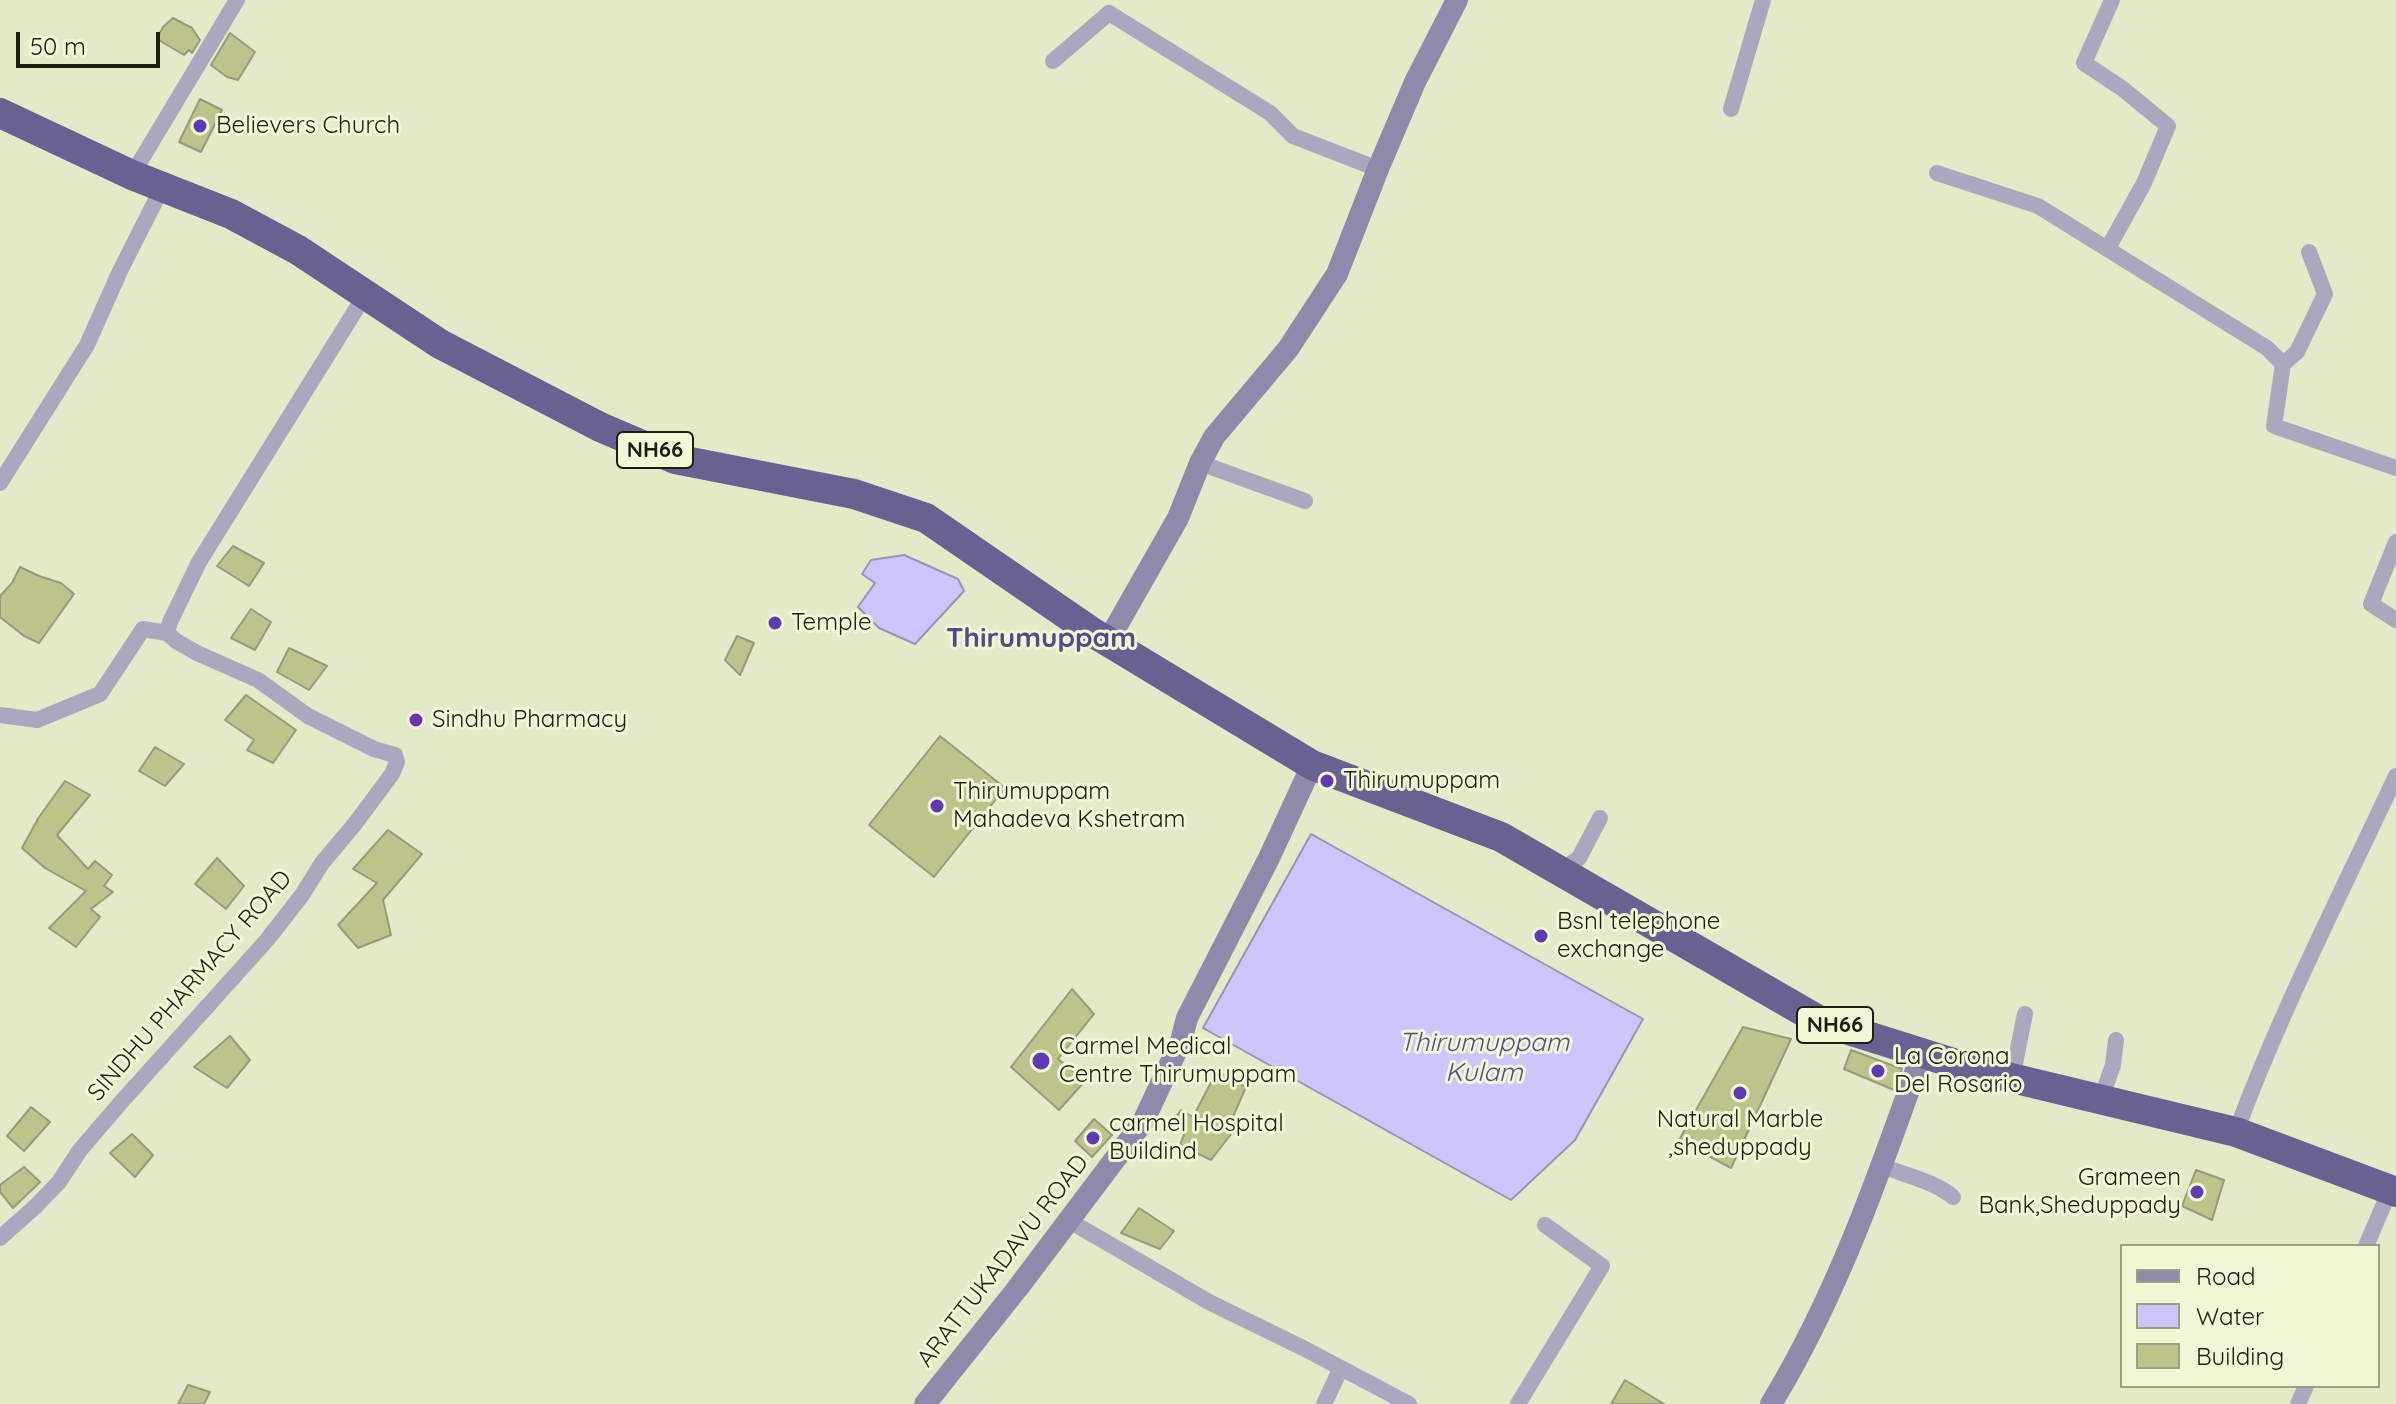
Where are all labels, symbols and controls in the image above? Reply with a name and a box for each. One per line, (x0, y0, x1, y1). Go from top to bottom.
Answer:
scale bar (20, 16, 164, 66)
text: 50 m (30, 31, 86, 61)
place label: Believers Church (216, 112, 400, 140)
marker: Believers Church (191, 117, 209, 135)
road number: NH66 (617, 432, 693, 468)
place label: Temple (791, 609, 871, 637)
marker: Temple (766, 614, 784, 632)
district label: Thirumuppam (946, 622, 1136, 656)
place label: Sindhu Pharmacy (432, 706, 627, 734)
marker: Sindhu Pharmacy (407, 711, 425, 729)
place label: Thirumuppam (1343, 767, 1500, 795)
marker: Thirumuppam (1318, 772, 1336, 790)
place label: Thirumuppam Mahadeva Kshetram (953, 778, 1185, 834)
marker: Thirumuppam Mahadeva Kshetram (928, 797, 946, 815)
street label: SINDHU PHARMACY ROAD (82, 865, 298, 1107)
place label: Bsnl telephone exchange (1557, 908, 1720, 964)
marker: Bsnl telephone exchange (1532, 927, 1550, 945)
road number: NH66 (1797, 1007, 1873, 1043)
water label: Thirumuppam Kulam (1399, 1027, 1569, 1088)
place label: Carmel Medical Centre Thirumuppam (1059, 1033, 1296, 1089)
place label: La Corona Del Rosario (1894, 1043, 2022, 1099)
marker: Carmel Medical Centre Thirumuppam (1030, 1050, 1052, 1072)
marker: La Corona Del Rosario (1869, 1062, 1887, 1080)
marker: Natural Marble ,sheduppady (1731, 1084, 1749, 1102)
place label: Natural Marble ,sheduppady (1657, 1106, 1823, 1162)
place label: carmel Hospital Buildind (1109, 1110, 1284, 1166)
marker: carmel Hospital Buildind (1084, 1129, 1102, 1147)
street label: ARATTUKADAVU ROAD (911, 1149, 1095, 1373)
place label: Grameen Bank,Sheduppady (1978, 1164, 2181, 1220)
marker: Grameen Bank,Sheduppady (2188, 1183, 2206, 1201)
legend (2120, 1244, 2380, 1388)
text: Road (2196, 1261, 2256, 1291)
text: Water (2196, 1301, 2264, 1331)
text: Building (2196, 1341, 2284, 1371)

